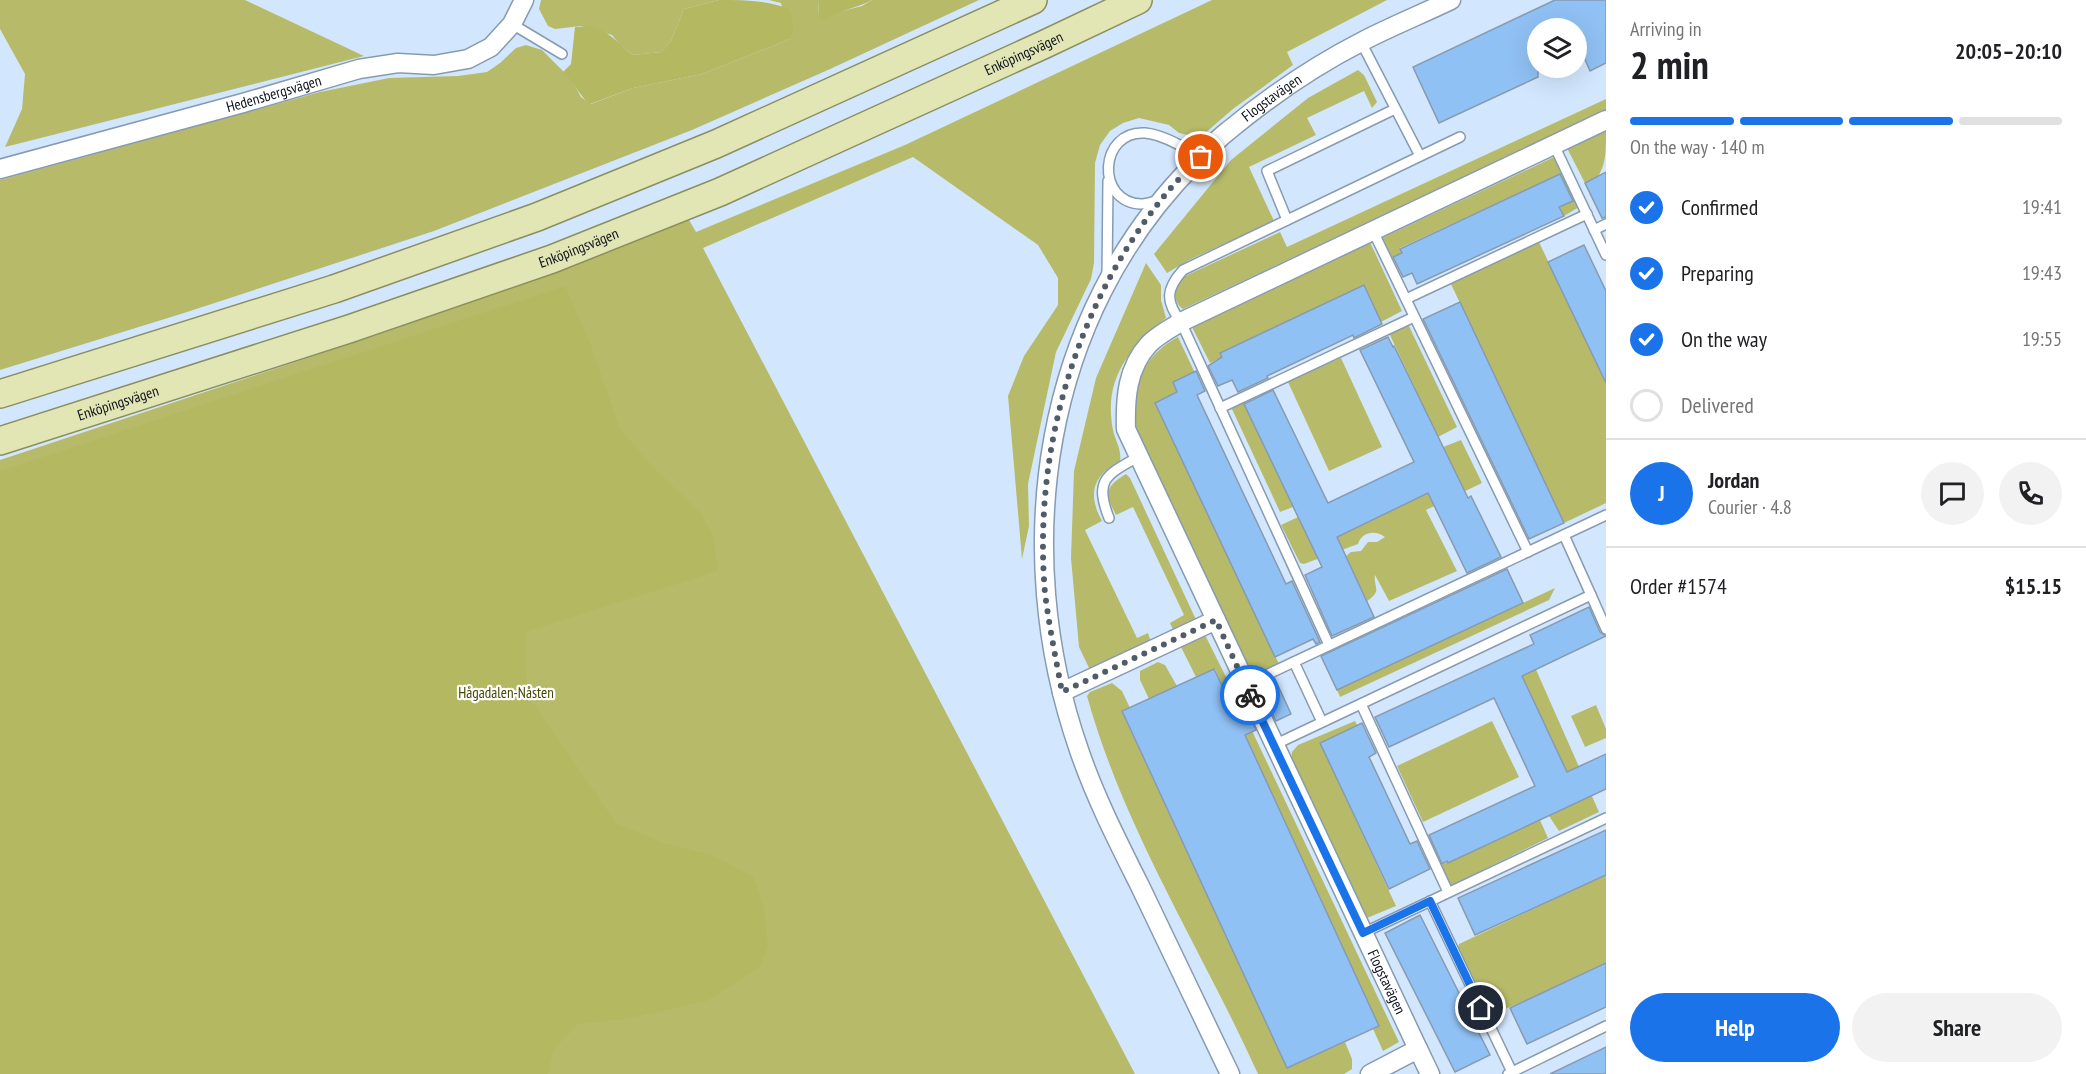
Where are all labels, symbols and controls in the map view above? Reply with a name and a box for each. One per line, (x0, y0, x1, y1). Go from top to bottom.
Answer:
text: Arriving in (1630, 16, 1702, 42)
map controls (1527, 18, 1587, 78)
button: layers (1527, 18, 1587, 78)
street label: Enköpingsvägen (981, 27, 1066, 79)
text: 20:05–20:10 (1955, 37, 2062, 65)
text: 2 min (1630, 39, 1709, 90)
street label: Flogstavägen (1238, 69, 1305, 125)
street label: Hedensbergsvägen (224, 71, 324, 116)
pin (1175, 131, 1226, 182)
text: On the way · 140 m (1630, 134, 1765, 160)
icon: bag (1184, 140, 1217, 173)
icon: check (1630, 191, 1663, 224)
text: Confirmed (1681, 193, 1758, 221)
text: 19:41 (2022, 194, 2062, 220)
street label: Enköpingsvägen (536, 223, 621, 272)
icon: check (1630, 257, 1663, 290)
text: Preparing (1681, 259, 1754, 287)
text: 19:43 (2022, 260, 2062, 286)
icon: check (1630, 323, 1663, 356)
text: On the way (1681, 325, 1767, 353)
text: 19:55 (2022, 326, 2062, 352)
street label: Enköpingsvägen (75, 381, 161, 425)
text: Delivered (1681, 391, 1754, 419)
button: chat (1921, 462, 1984, 525)
button: phone (1999, 462, 2062, 525)
text: Jordan (1708, 466, 1759, 494)
text: J (1658, 479, 1665, 507)
text: Courier · 4.8 (1708, 494, 1792, 520)
text: Order #1574 (1630, 572, 1727, 600)
text: $15.15 (2005, 572, 2062, 600)
courier (1220, 665, 1280, 725)
icon: bike (1234, 679, 1267, 712)
park label: Hågadalen-Nåsten (458, 683, 554, 702)
street label: Flogstavägen (1364, 946, 1410, 1017)
pin (1455, 982, 1506, 1033)
icon: home (1464, 991, 1497, 1024)
button: Help (1630, 993, 1840, 1062)
button: Share (1852, 993, 2062, 1062)

